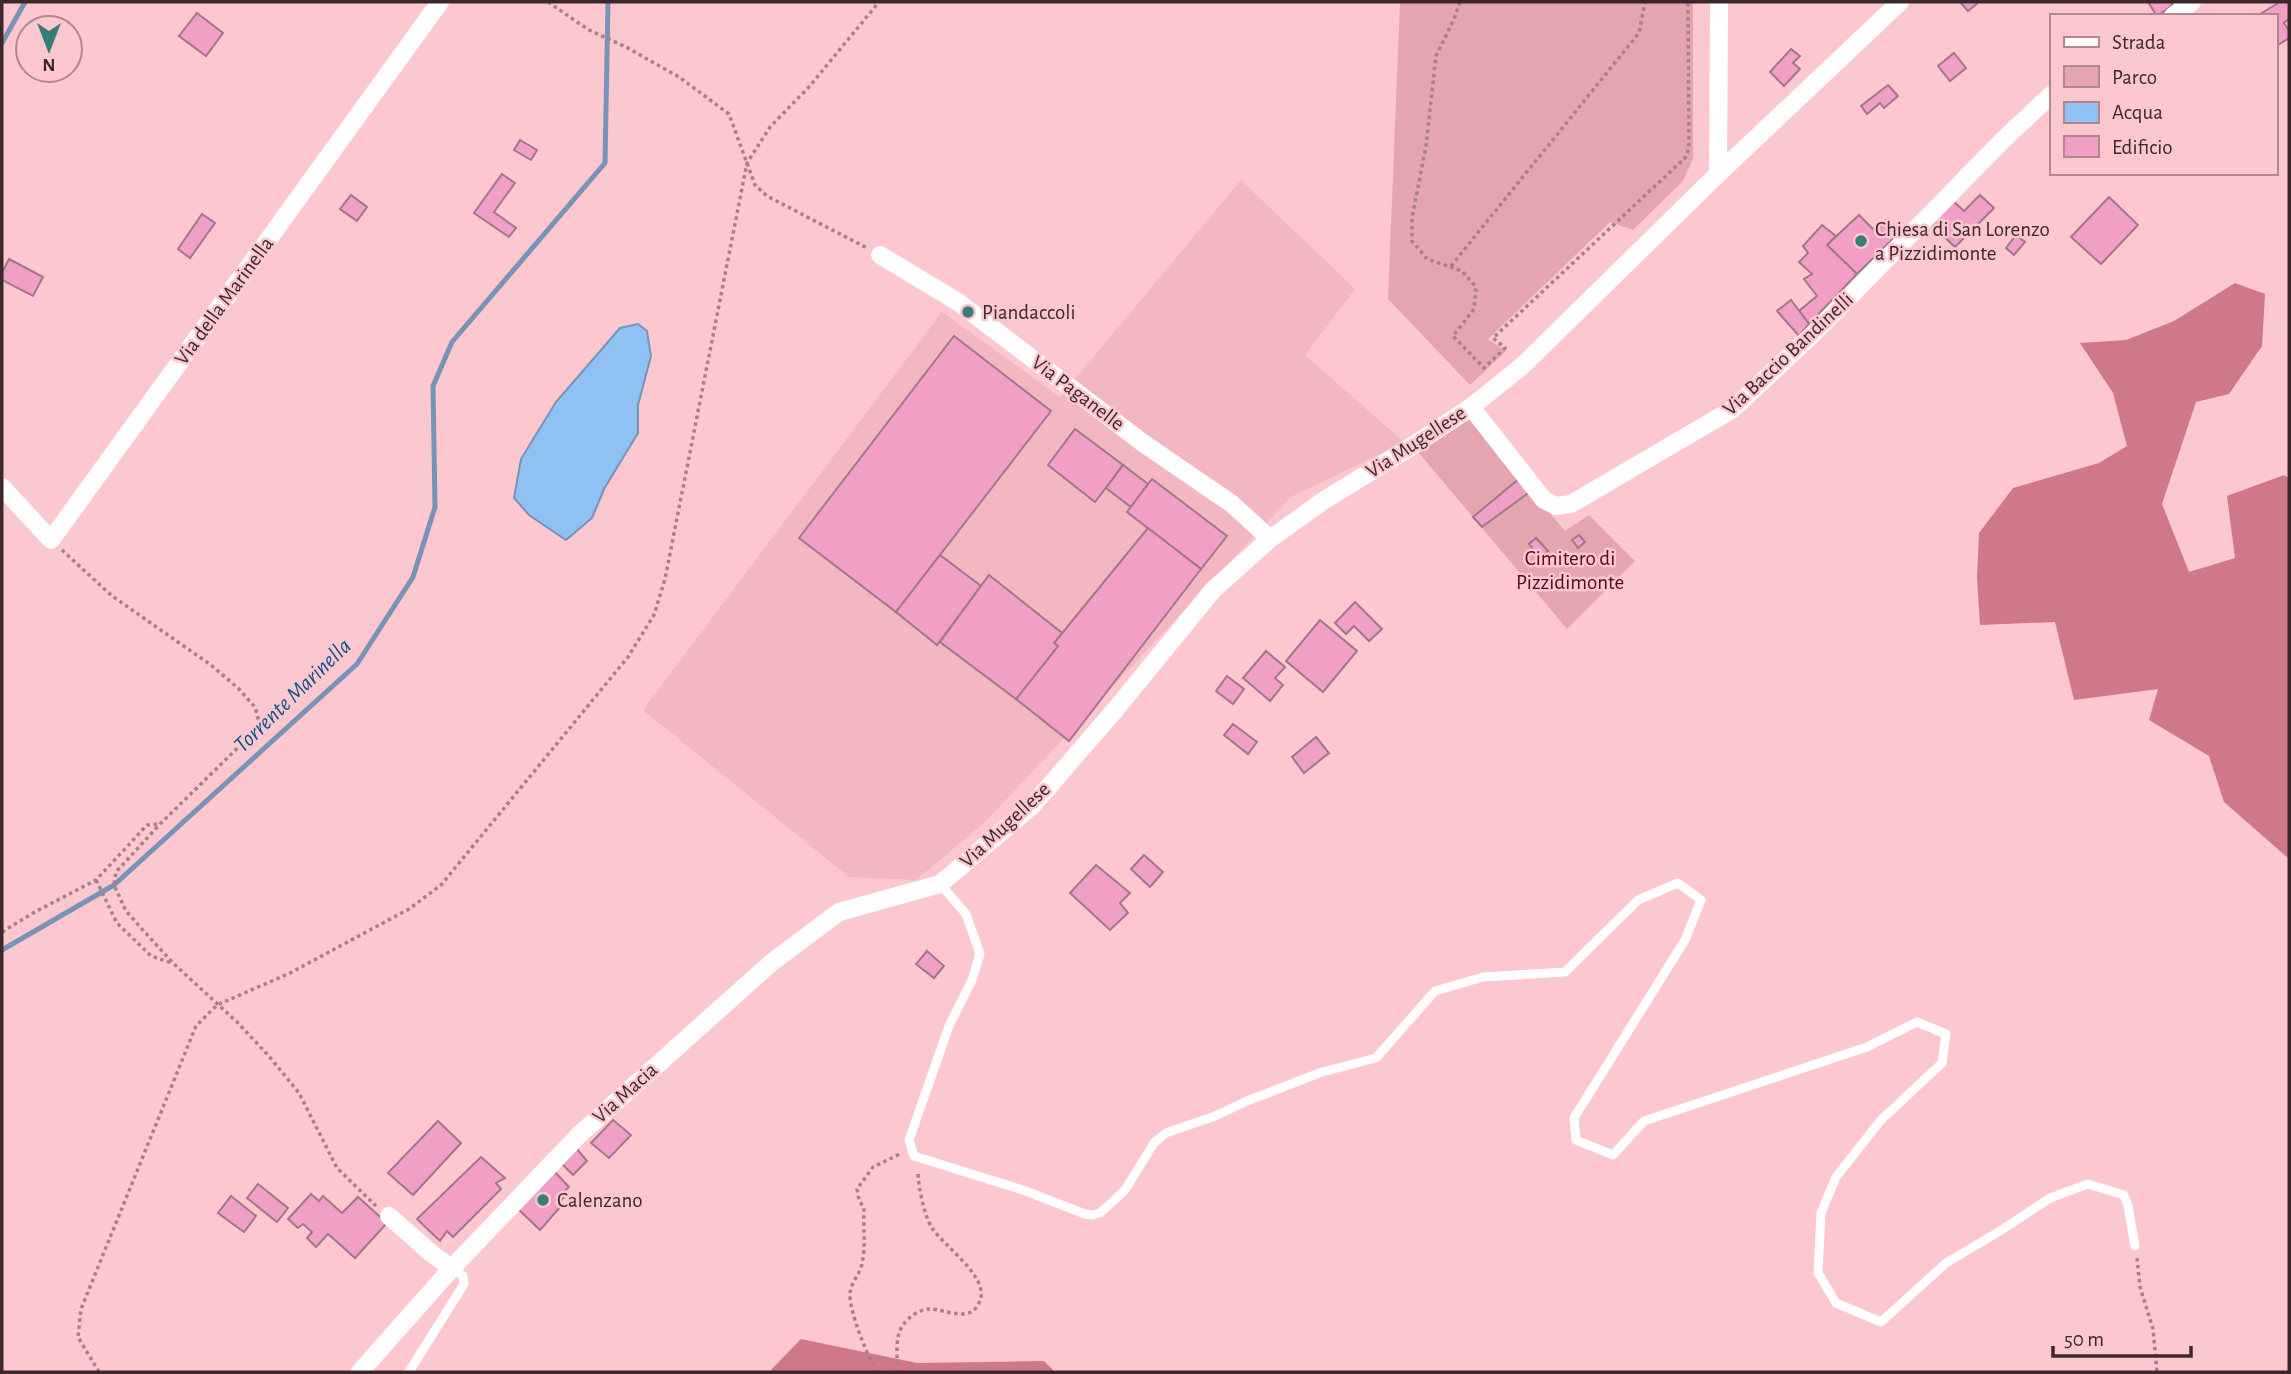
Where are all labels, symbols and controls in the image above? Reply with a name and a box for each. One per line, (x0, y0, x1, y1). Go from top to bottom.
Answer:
north arrow (14, 14, 84, 84)
legend (2050, 14, 2277, 175)
text: Strada (2112, 32, 2166, 53)
text: N (42, 55, 56, 74)
text: Parco (2112, 67, 2157, 88)
text: Acqua (2112, 102, 2163, 123)
text: Edificio (2112, 137, 2173, 158)
place label: Chiesa di San Lorenzo a Pizzidimonte (1875, 219, 2050, 264)
street label: Via della Marinella (171, 233, 277, 369)
marker: Chiesa di San Lorenzo a Pizzidimonte (1853, 233, 1869, 249)
street label: Via Baccio Bandinelli (1719, 288, 1857, 420)
place label: Piandaccoli (982, 302, 1076, 323)
marker: Piandaccoli (960, 304, 976, 320)
street label: Via Paganelle (1028, 351, 1128, 435)
street label: Via Mugellese (1362, 402, 1470, 482)
park label: Cimitero di Pizzidimonte (1516, 548, 1624, 593)
water label: Torrente Marinella (230, 635, 356, 757)
street label: Via Mugellese (956, 778, 1054, 872)
street label: Via Macia (589, 1059, 662, 1127)
place label: Calenzano (557, 1190, 643, 1211)
marker: Calenzano (535, 1192, 551, 1208)
scale bar (2053, 1314, 2191, 1358)
text: 50 m (2064, 1329, 2104, 1350)

